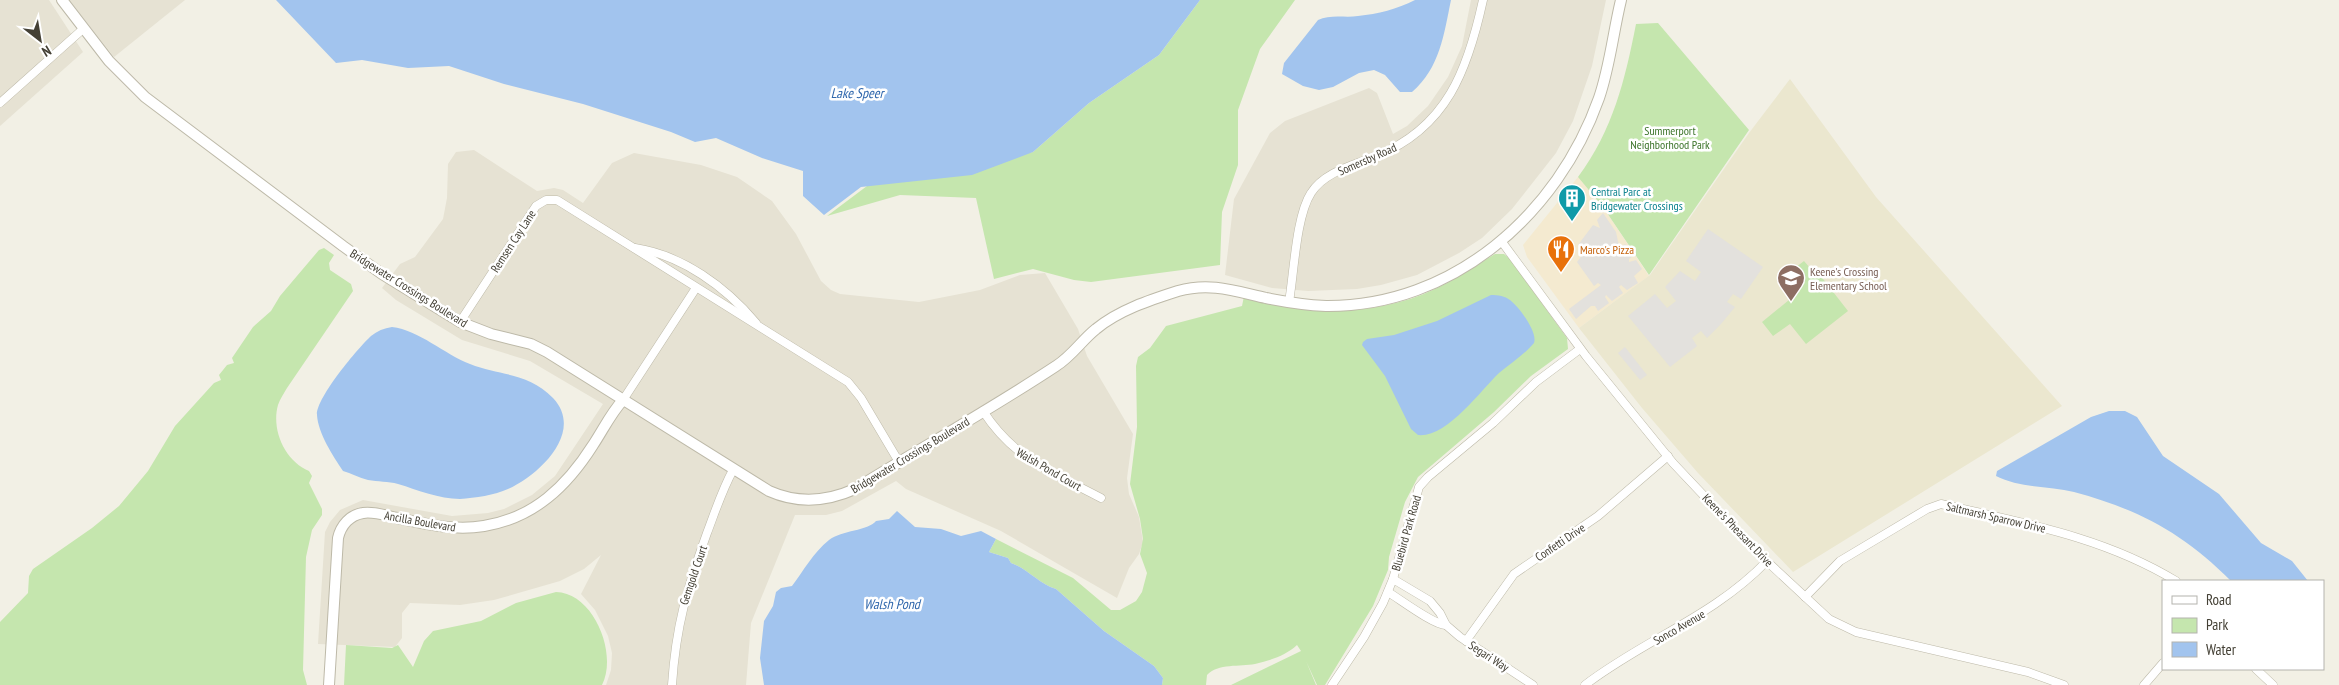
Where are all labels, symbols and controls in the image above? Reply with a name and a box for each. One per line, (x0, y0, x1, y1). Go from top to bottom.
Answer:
north arrow (15, 15, 65, 65)
text: N (39, 41, 55, 61)
water label: Lake Speer (831, 84, 885, 102)
park label: Summerport Neighborhood Park (1630, 123, 1710, 152)
street label: Somersby Road (1335, 139, 1399, 179)
building icon: Central Parc at Bridgewater Crossings (1557, 183, 1587, 222)
place label: Central Parc at Bridgewater Crossings (1591, 184, 1683, 213)
street label: Remsen Cay Lane (487, 207, 539, 275)
restaurant icon: Marco's Pizza (1546, 234, 1576, 273)
place label: Marco's Pizza (1580, 242, 1634, 257)
street label: Bridgewater Crossings Boulevard (347, 246, 471, 330)
school or university icon: Keene's Crossing Elementary School (1776, 263, 1806, 302)
place label: Keene's Crossing Elementary School (1810, 264, 1887, 293)
street label: Bridgewater Crossings Boulevard (848, 414, 972, 496)
street label: Walsh Pond Court (1014, 444, 1085, 494)
street label: Keene's Pheasant Drive (1699, 490, 1777, 570)
street label: Bluebird Park Road (1388, 493, 1424, 573)
street label: Saltmarsh Sparrow Drive (1945, 498, 2047, 536)
street label: Ancilla Boulevard (383, 507, 457, 535)
street label: Confetti Drive (1532, 520, 1588, 564)
street label: Gemgold Court (676, 543, 710, 607)
legend (2162, 580, 2324, 670)
text: Road (2206, 590, 2232, 609)
water label: Walsh Pond (864, 595, 922, 613)
street label: Sonco Avenue (1650, 606, 1708, 648)
text: Park (2206, 615, 2228, 634)
street label: Segari Way (1466, 637, 1512, 675)
text: Water (2206, 640, 2237, 659)

